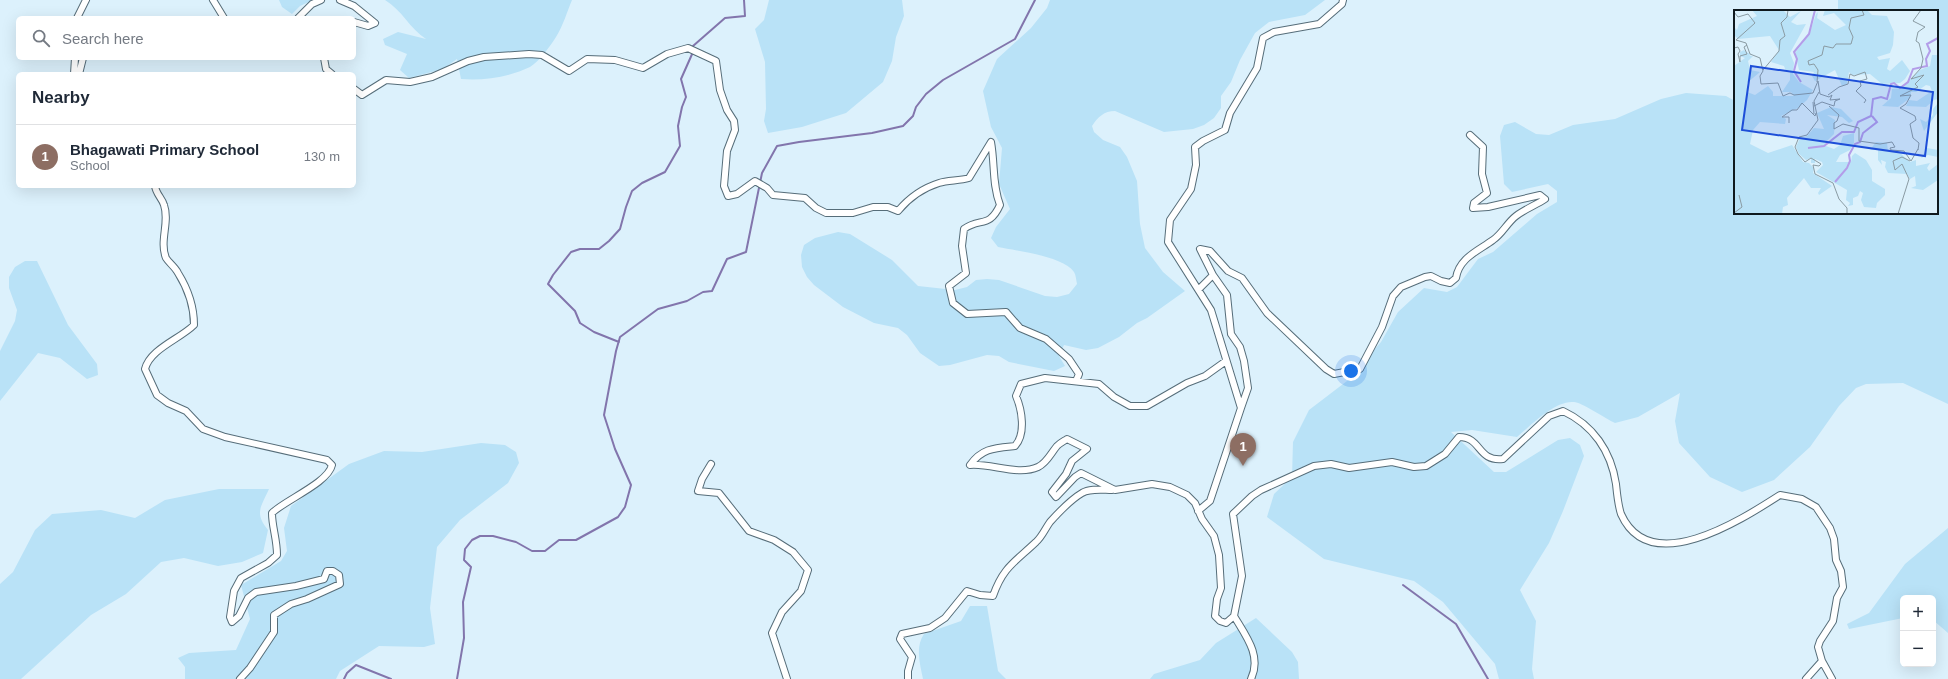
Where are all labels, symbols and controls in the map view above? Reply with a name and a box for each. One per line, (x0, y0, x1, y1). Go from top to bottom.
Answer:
inset map (1734, 10, 1938, 214)
search box (16, 16, 356, 60)
icon: search (30, 27, 52, 49)
text: Search here (62, 30, 144, 47)
text: Nearby (32, 88, 90, 107)
text: Bhagawati Primary School (70, 141, 259, 158)
text: 1 (41, 149, 49, 164)
text: 130 m (304, 149, 340, 164)
text: School (70, 158, 110, 173)
your location (1341, 361, 1361, 381)
pin: 1 (1230, 433, 1256, 466)
map controls (1900, 595, 1936, 667)
button: + (1900, 595, 1936, 631)
button: − (1900, 631, 1936, 667)

